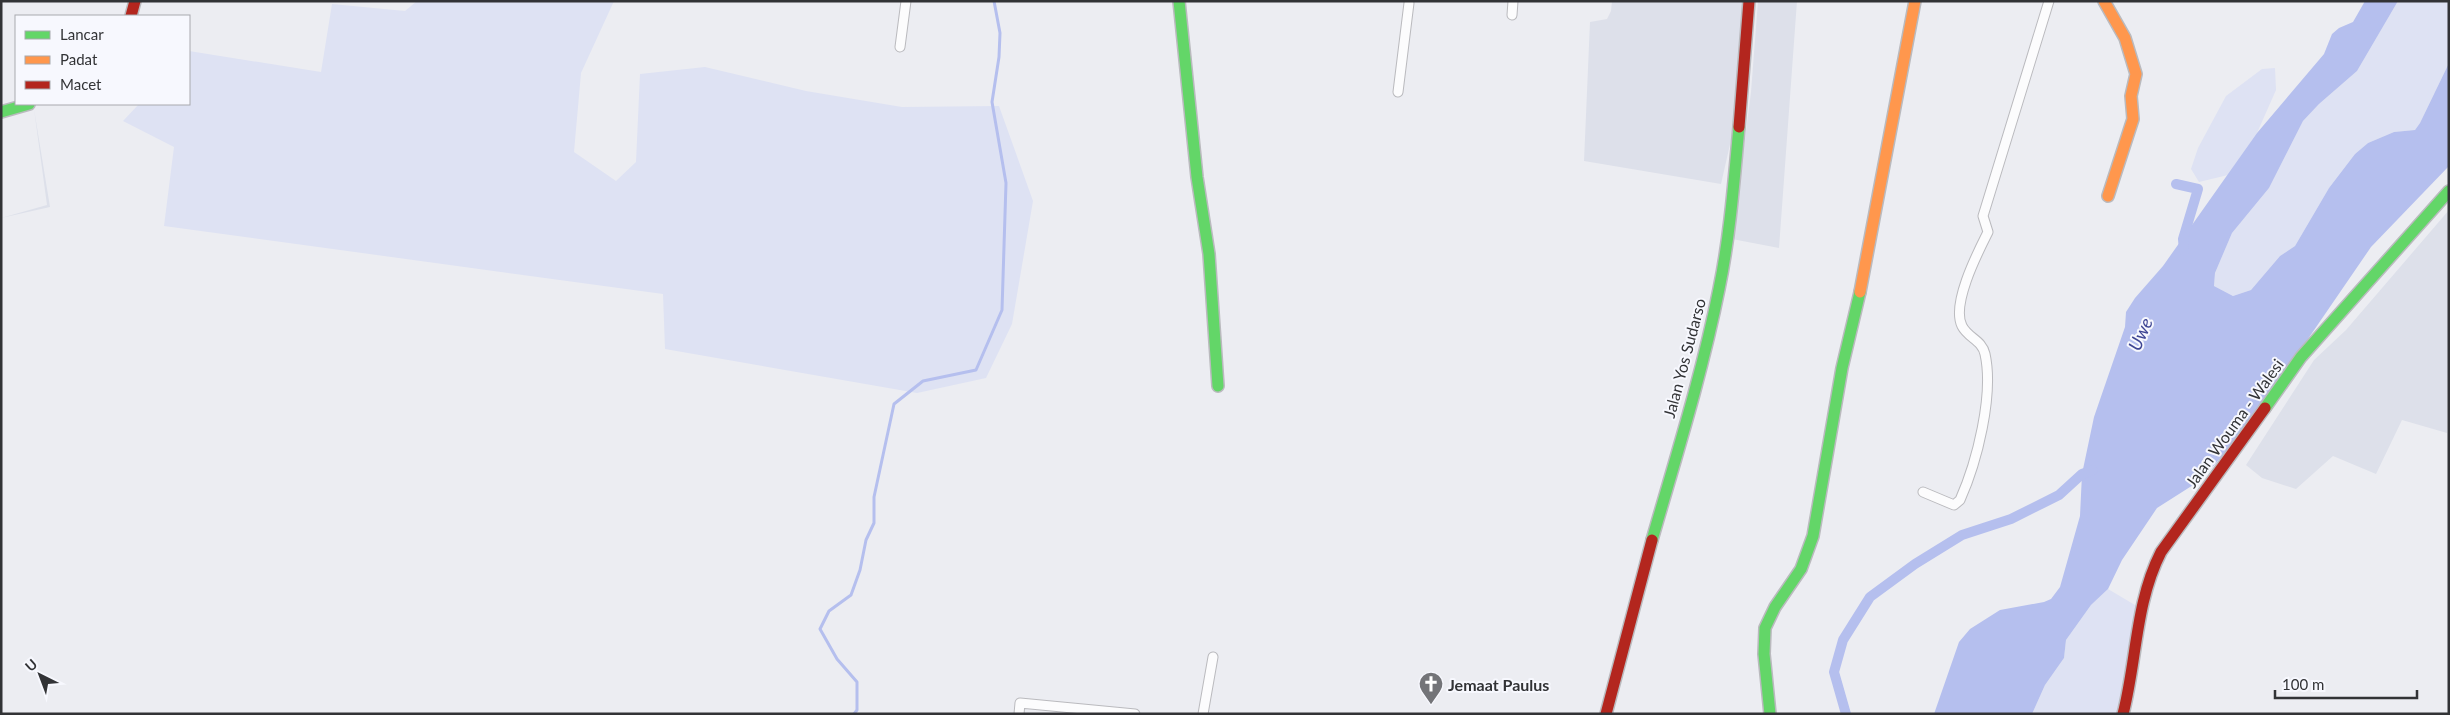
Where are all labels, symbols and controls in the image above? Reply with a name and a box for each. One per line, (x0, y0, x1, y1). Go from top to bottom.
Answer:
legend (15, 15, 190, 105)
text: Lancar (60, 25, 104, 43)
text: Padat (60, 50, 98, 68)
text: Macet (60, 75, 102, 93)
street label: Jalan Yos Sudarso (1659, 296, 1709, 420)
water label: Uwe (2123, 314, 2157, 354)
street label: Jalan Wouma - Walesi (2181, 355, 2287, 491)
north arrow (15, 650, 65, 700)
text: U (21, 655, 41, 675)
scale bar (2275, 668, 2418, 700)
church icon: Jemaat Paulus (1418, 671, 1444, 705)
place label: Jemaat Paulus (1448, 675, 1549, 694)
text: 100 m (2282, 675, 2324, 693)

